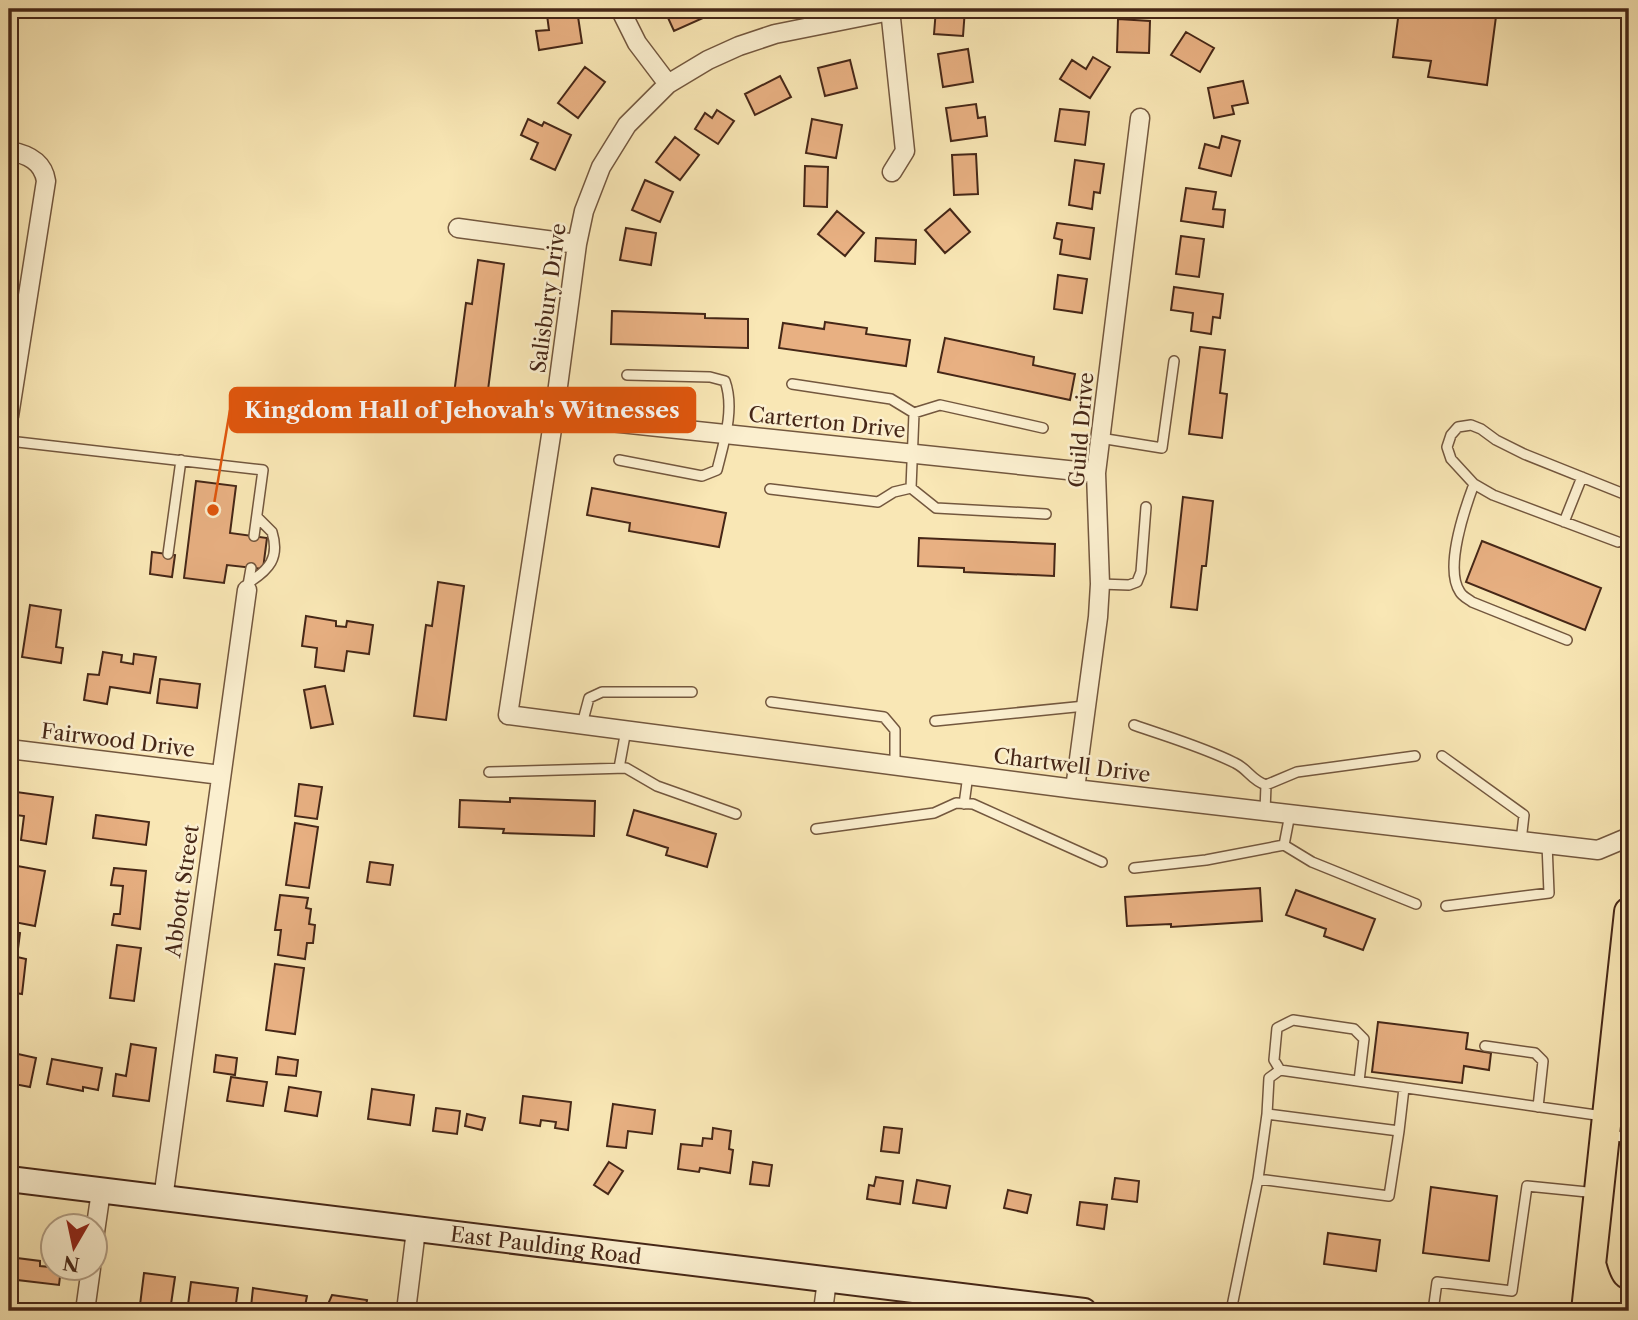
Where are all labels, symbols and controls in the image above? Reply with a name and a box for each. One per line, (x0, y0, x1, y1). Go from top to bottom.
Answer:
street label: Salisbury Drive (525, 222, 571, 374)
street label: Guild Drive (1064, 371, 1098, 489)
callout: Kingdom Hall of Jehovah's Witnesses (230, 388, 695, 432)
text: Kingdom Hall of Jehovah's Witnesses (244, 396, 680, 424)
street label: Carterton Drive (747, 401, 907, 443)
street label: Fairwood Drive (40, 718, 196, 762)
street label: Chartwell Drive (992, 743, 1152, 787)
street label: Abbott Street (160, 822, 204, 960)
north arrow (38, 1212, 108, 1282)
street label: East Paulding Road (449, 1221, 643, 1269)
text: N (61, 1251, 81, 1276)

